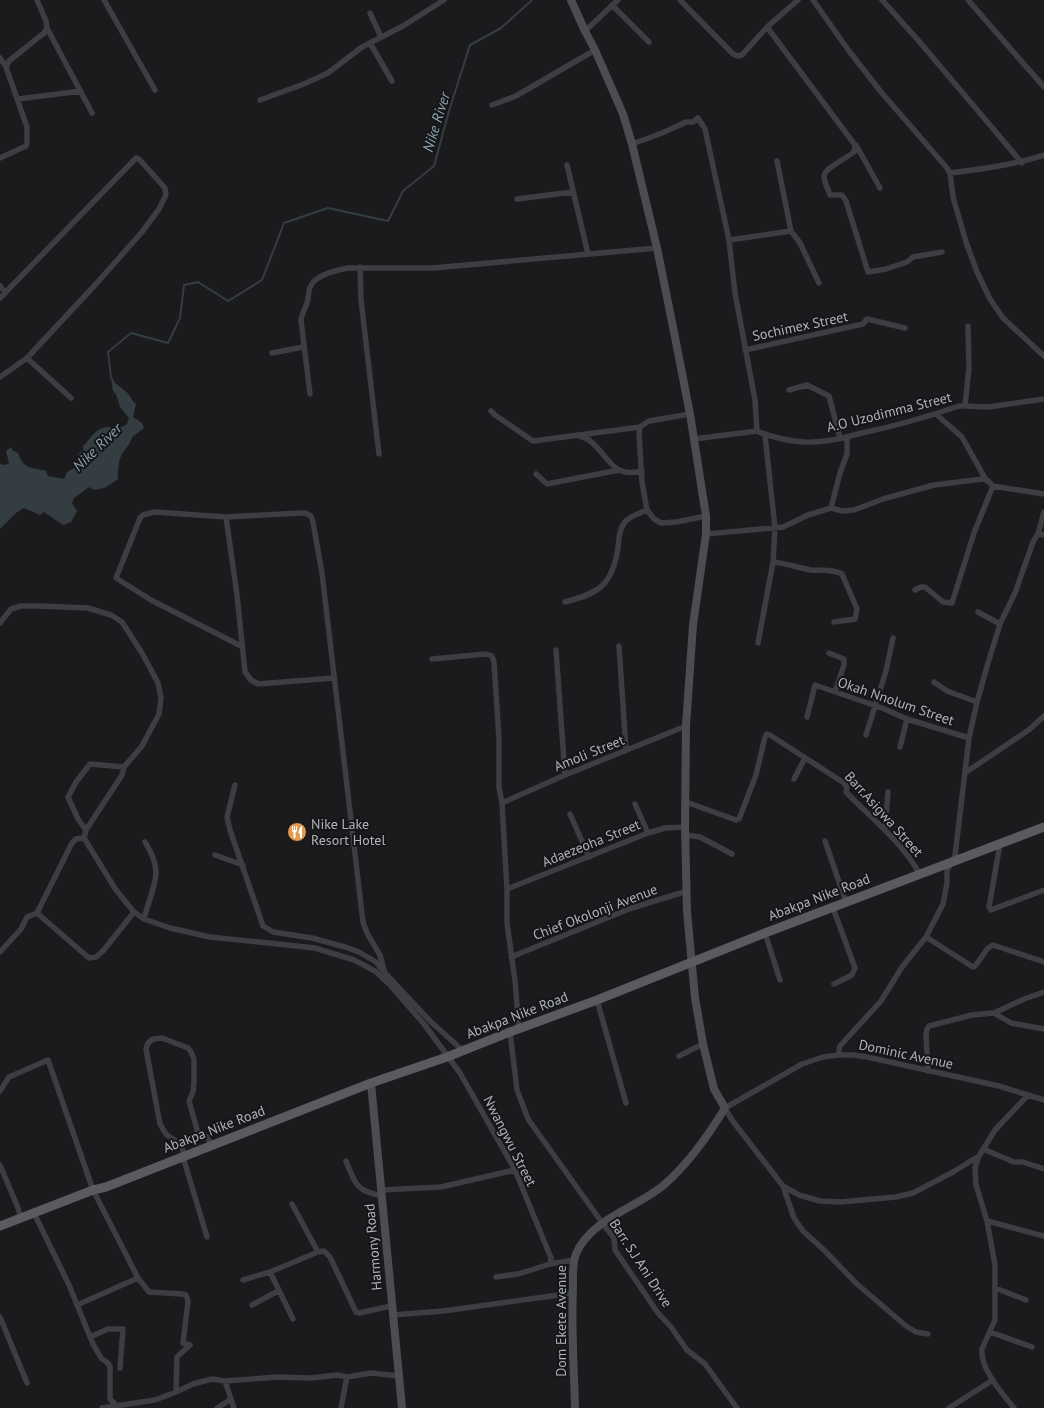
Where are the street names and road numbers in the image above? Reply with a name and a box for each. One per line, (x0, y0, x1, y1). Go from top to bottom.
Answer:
street label: Sochimex Street (751, 307, 850, 345)
street label: A.O Uzodimma Street (825, 388, 954, 436)
street label: Okah Nnolum Street (836, 673, 957, 729)
street label: Amoli Street (551, 731, 627, 775)
street label: Barr.Asigwa Street (841, 768, 927, 861)
street label: Adaezeoha Street (539, 815, 643, 871)
street label: Abakpa Nike Road (765, 869, 873, 925)
street label: Chief Okolonji Avenue (530, 880, 660, 944)
street label: Abakpa Nike Road (463, 987, 571, 1043)
street label: Dominic Avenue (857, 1035, 955, 1073)
street label: Nwangwu Street (479, 1093, 541, 1189)
street label: Abakpa Nike Road (160, 1101, 268, 1157)
street label: Harmony Road (360, 1203, 386, 1291)
street label: Barr. S.J Ani Drive (606, 1215, 676, 1311)
street label: Dom Ekete Avenue (552, 1265, 570, 1377)

